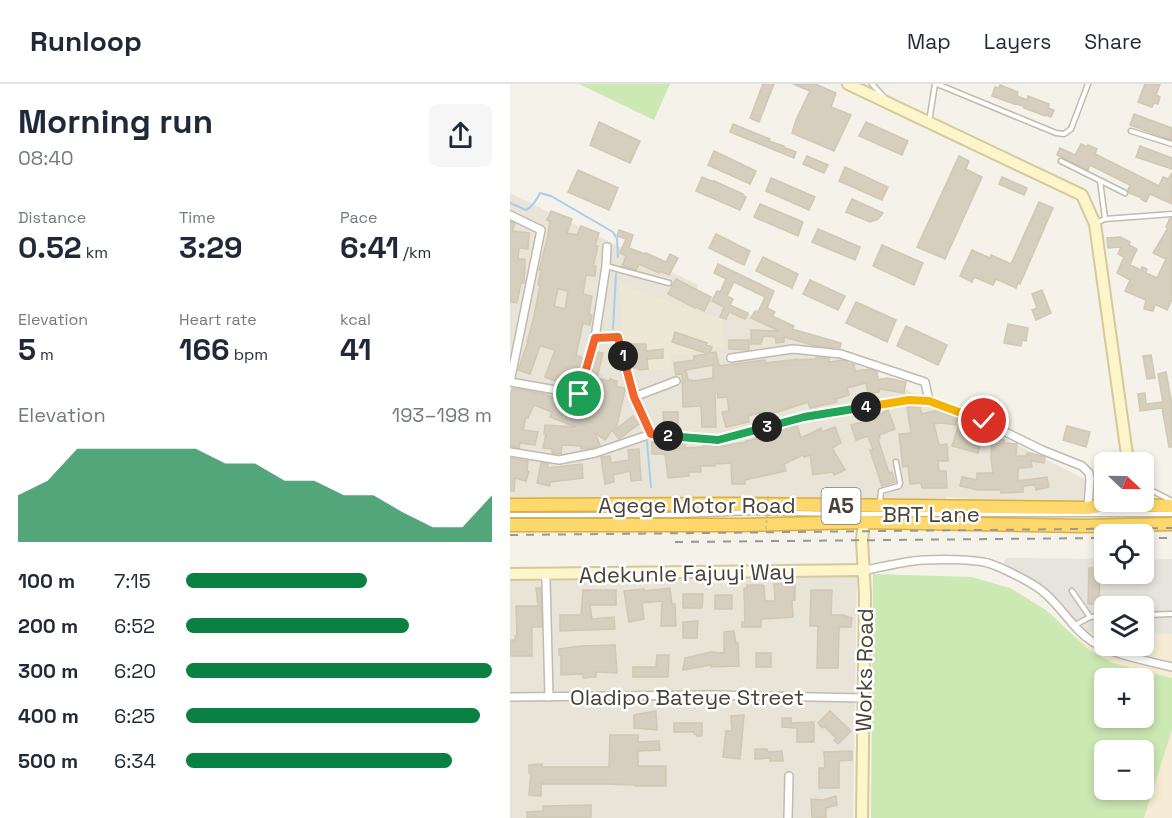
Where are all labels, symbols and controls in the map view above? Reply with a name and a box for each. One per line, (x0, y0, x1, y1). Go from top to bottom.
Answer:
text: Runloop (30, 23, 142, 59)
text: Map (907, 28, 951, 55)
text: Layers (984, 28, 1051, 55)
text: Share (1084, 28, 1142, 55)
text: Morning run (18, 101, 213, 143)
button: share (429, 104, 492, 167)
text: 08:40 (18, 145, 74, 171)
text: Distance (18, 207, 86, 228)
text: Time (179, 207, 215, 228)
text: Pace (340, 207, 377, 228)
text: 0.52 (18, 228, 82, 267)
text: 3:29 (179, 228, 242, 267)
text: 6:41 (340, 228, 399, 267)
text: km (82, 242, 108, 263)
text: /km (399, 242, 431, 263)
text: Elevation (18, 309, 88, 330)
text: Heart rate (179, 309, 257, 330)
text: kcal (340, 309, 371, 330)
text: 5 (18, 330, 36, 369)
text: 166 (179, 330, 230, 369)
text: 41 (340, 330, 372, 369)
pin: 1 (608, 341, 638, 371)
text: m (36, 344, 54, 365)
text: bpm (230, 344, 268, 365)
text: 1 (619, 345, 627, 366)
pin (553, 368, 604, 419)
icon: arrive (562, 377, 595, 410)
pin: 4 (851, 392, 881, 422)
pin (958, 395, 1009, 446)
text: 4 (861, 396, 871, 417)
text: Elevation (18, 402, 106, 428)
text: 193–198 m (392, 402, 492, 428)
icon: check (967, 404, 1000, 437)
pin: 3 (752, 412, 782, 442)
text: 3 (762, 416, 772, 437)
pin: 2 (653, 421, 683, 451)
text: 2 (663, 425, 673, 446)
north arrow (1094, 452, 1154, 512)
map controls (1094, 452, 1154, 800)
road number: A5 (822, 488, 860, 524)
street label: Agege Motor Road (598, 491, 796, 519)
street label: BRT Lane (882, 500, 980, 528)
button: locate (1094, 524, 1154, 584)
street label: Adekunle Fajuyi Way (579, 557, 795, 589)
text: 100 m (18, 568, 75, 594)
text: 7:15 (114, 568, 151, 594)
button: layers (1094, 596, 1154, 656)
street label: Works Road (849, 608, 879, 732)
text: 200 m (18, 613, 78, 639)
text: 6:52 (114, 613, 155, 639)
text: 300 m (18, 658, 78, 684)
text: 6:20 (114, 658, 156, 684)
button: + (1094, 668, 1154, 728)
street label: Oladipo Bateye Street (570, 683, 804, 711)
text: 400 m (18, 703, 79, 729)
text: 6:25 (114, 703, 155, 729)
button: − (1094, 740, 1154, 800)
text: 500 m (18, 748, 78, 774)
text: 6:34 (114, 748, 156, 774)

